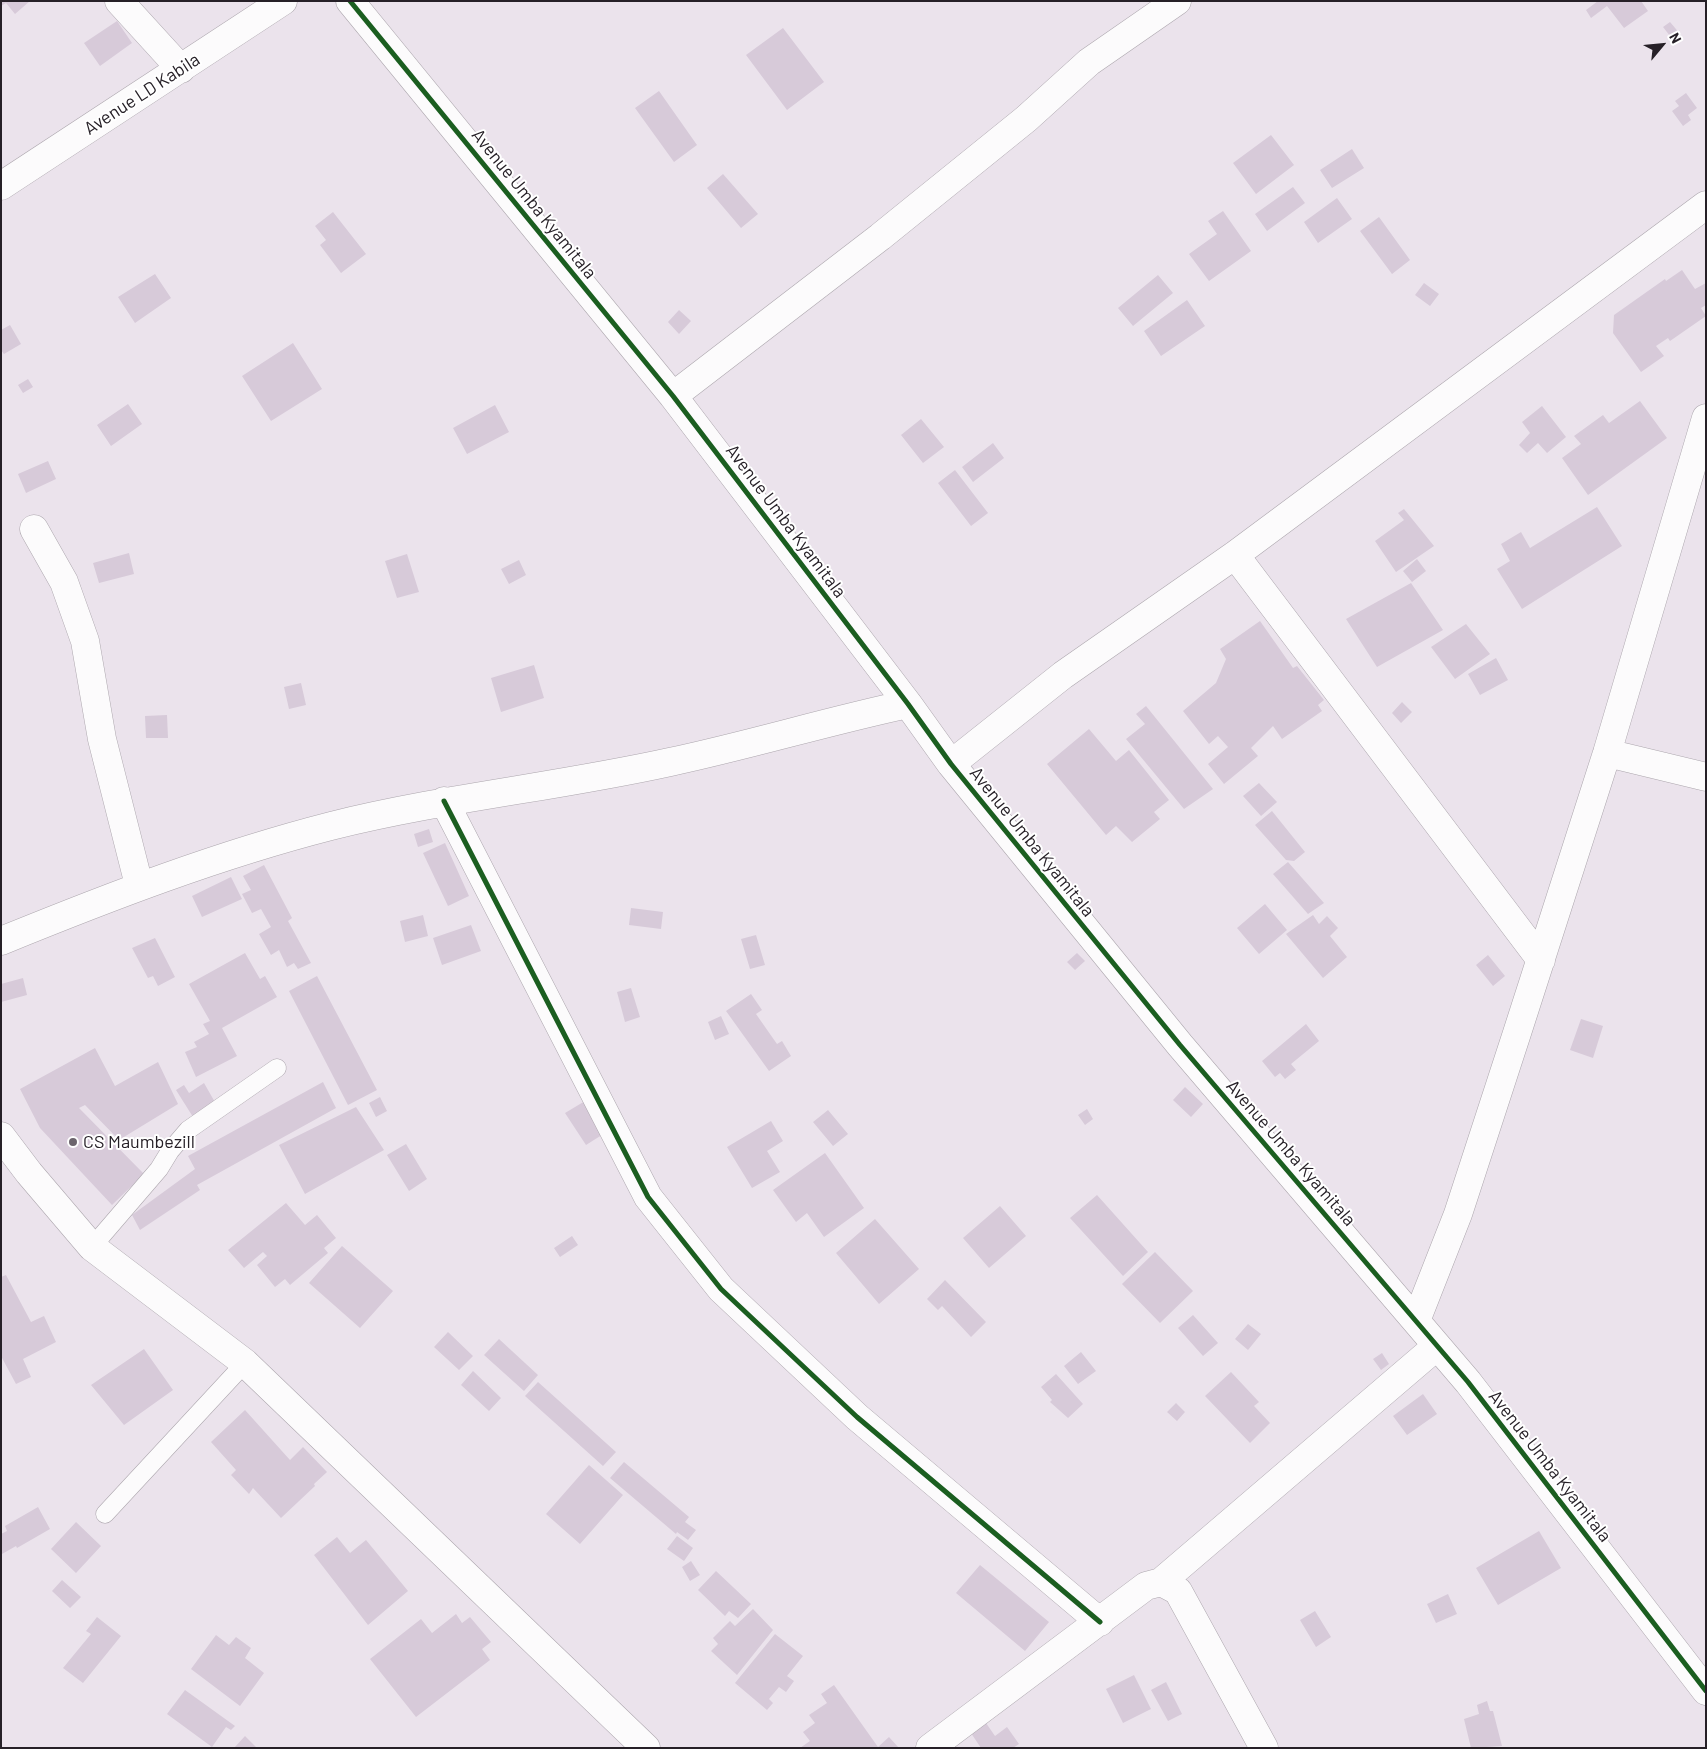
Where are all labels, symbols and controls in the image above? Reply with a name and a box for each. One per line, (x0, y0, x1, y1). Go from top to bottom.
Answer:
north arrow (1637, 20, 1687, 70)
text: N (1666, 30, 1685, 46)
street label: Avenue LD Kabila (80, 49, 204, 139)
street label: Avenue Umba Kyamitala (467, 125, 601, 283)
street label: Avenue Umba Kyamitala (721, 440, 851, 602)
street label: Avenue Umba Kyamitala (965, 763, 1099, 921)
street label: Avenue Umba Kyamitala (1222, 1076, 1360, 1230)
place label: CS Maumbezill (83, 1131, 195, 1153)
marker: CS Maumbezill (67, 1136, 79, 1148)
street label: Avenue Umba Kyamitala (1484, 1386, 1616, 1546)

